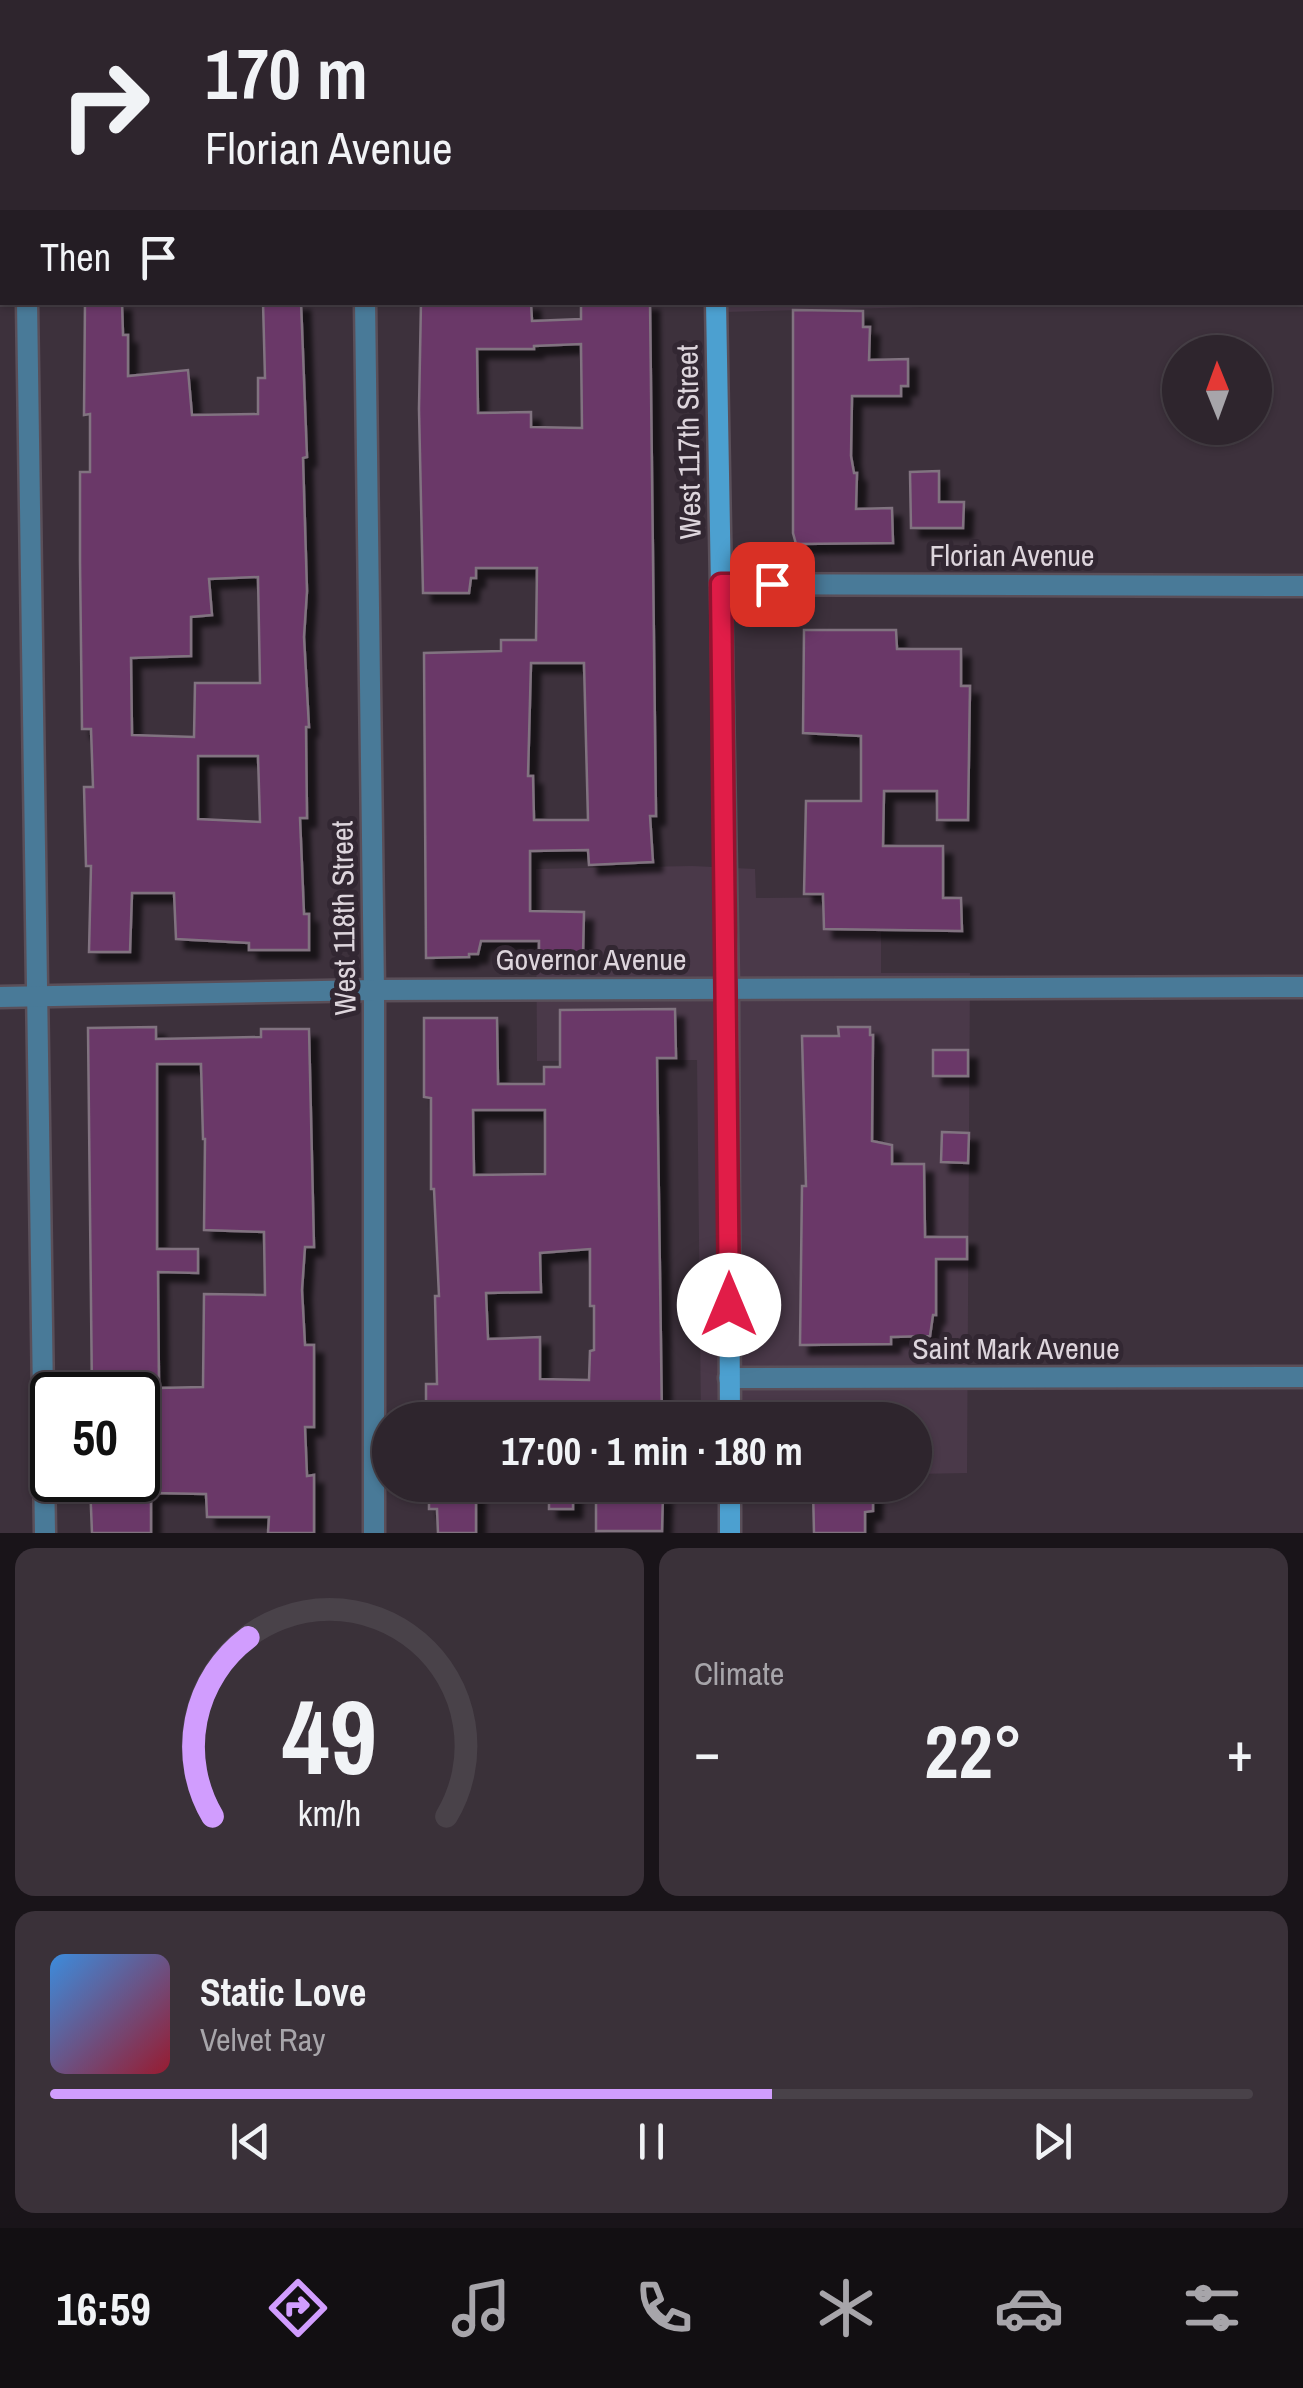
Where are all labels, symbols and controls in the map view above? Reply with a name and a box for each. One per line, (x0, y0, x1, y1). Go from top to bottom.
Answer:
text: 170 m (205, 27, 368, 121)
icon: right (40, 40, 170, 170)
text: Florian Avenue (205, 117, 453, 178)
icon: arrive (131, 230, 186, 285)
text: Then (40, 232, 111, 283)
north arrow (1162, 335, 1272, 445)
map controls (1162, 335, 1272, 445)
street label: West 117th Street (666, 344, 710, 540)
street label: Florian Avenue (929, 535, 1095, 575)
pin (730, 542, 815, 627)
icon: arrive (745, 557, 800, 612)
street label: West 118th Street (321, 820, 365, 1016)
street label: Governor Avenue (495, 939, 687, 979)
position arrow (677, 1253, 781, 1357)
street label: Saint Mark Avenue (912, 1328, 1120, 1368)
speed limit sign: 50 (30, 1372, 160, 1502)
text: 17:00 · 1 min · 180 m (501, 1426, 803, 1477)
text: Climate (694, 1652, 784, 1695)
text: 49 (282, 1666, 377, 1806)
text: 22° (924, 1700, 1023, 1801)
text: − (694, 1714, 720, 1788)
text: + (1227, 1714, 1253, 1788)
text: km/h (298, 1789, 361, 1837)
text: Static Love (200, 1967, 366, 2018)
text: Velvet Ray (200, 2018, 325, 2061)
icon: previous (223, 2114, 278, 2169)
icon: pause (624, 2114, 679, 2169)
icon: next (1025, 2114, 1080, 2169)
icon: directions (263, 2273, 333, 2343)
icon: music (446, 2273, 516, 2343)
icon: phone (629, 2273, 699, 2343)
icon: climate (811, 2273, 881, 2343)
icon: car (994, 2273, 1064, 2343)
icon: filters (1177, 2273, 1247, 2343)
text: 16:59 (56, 2278, 151, 2339)

